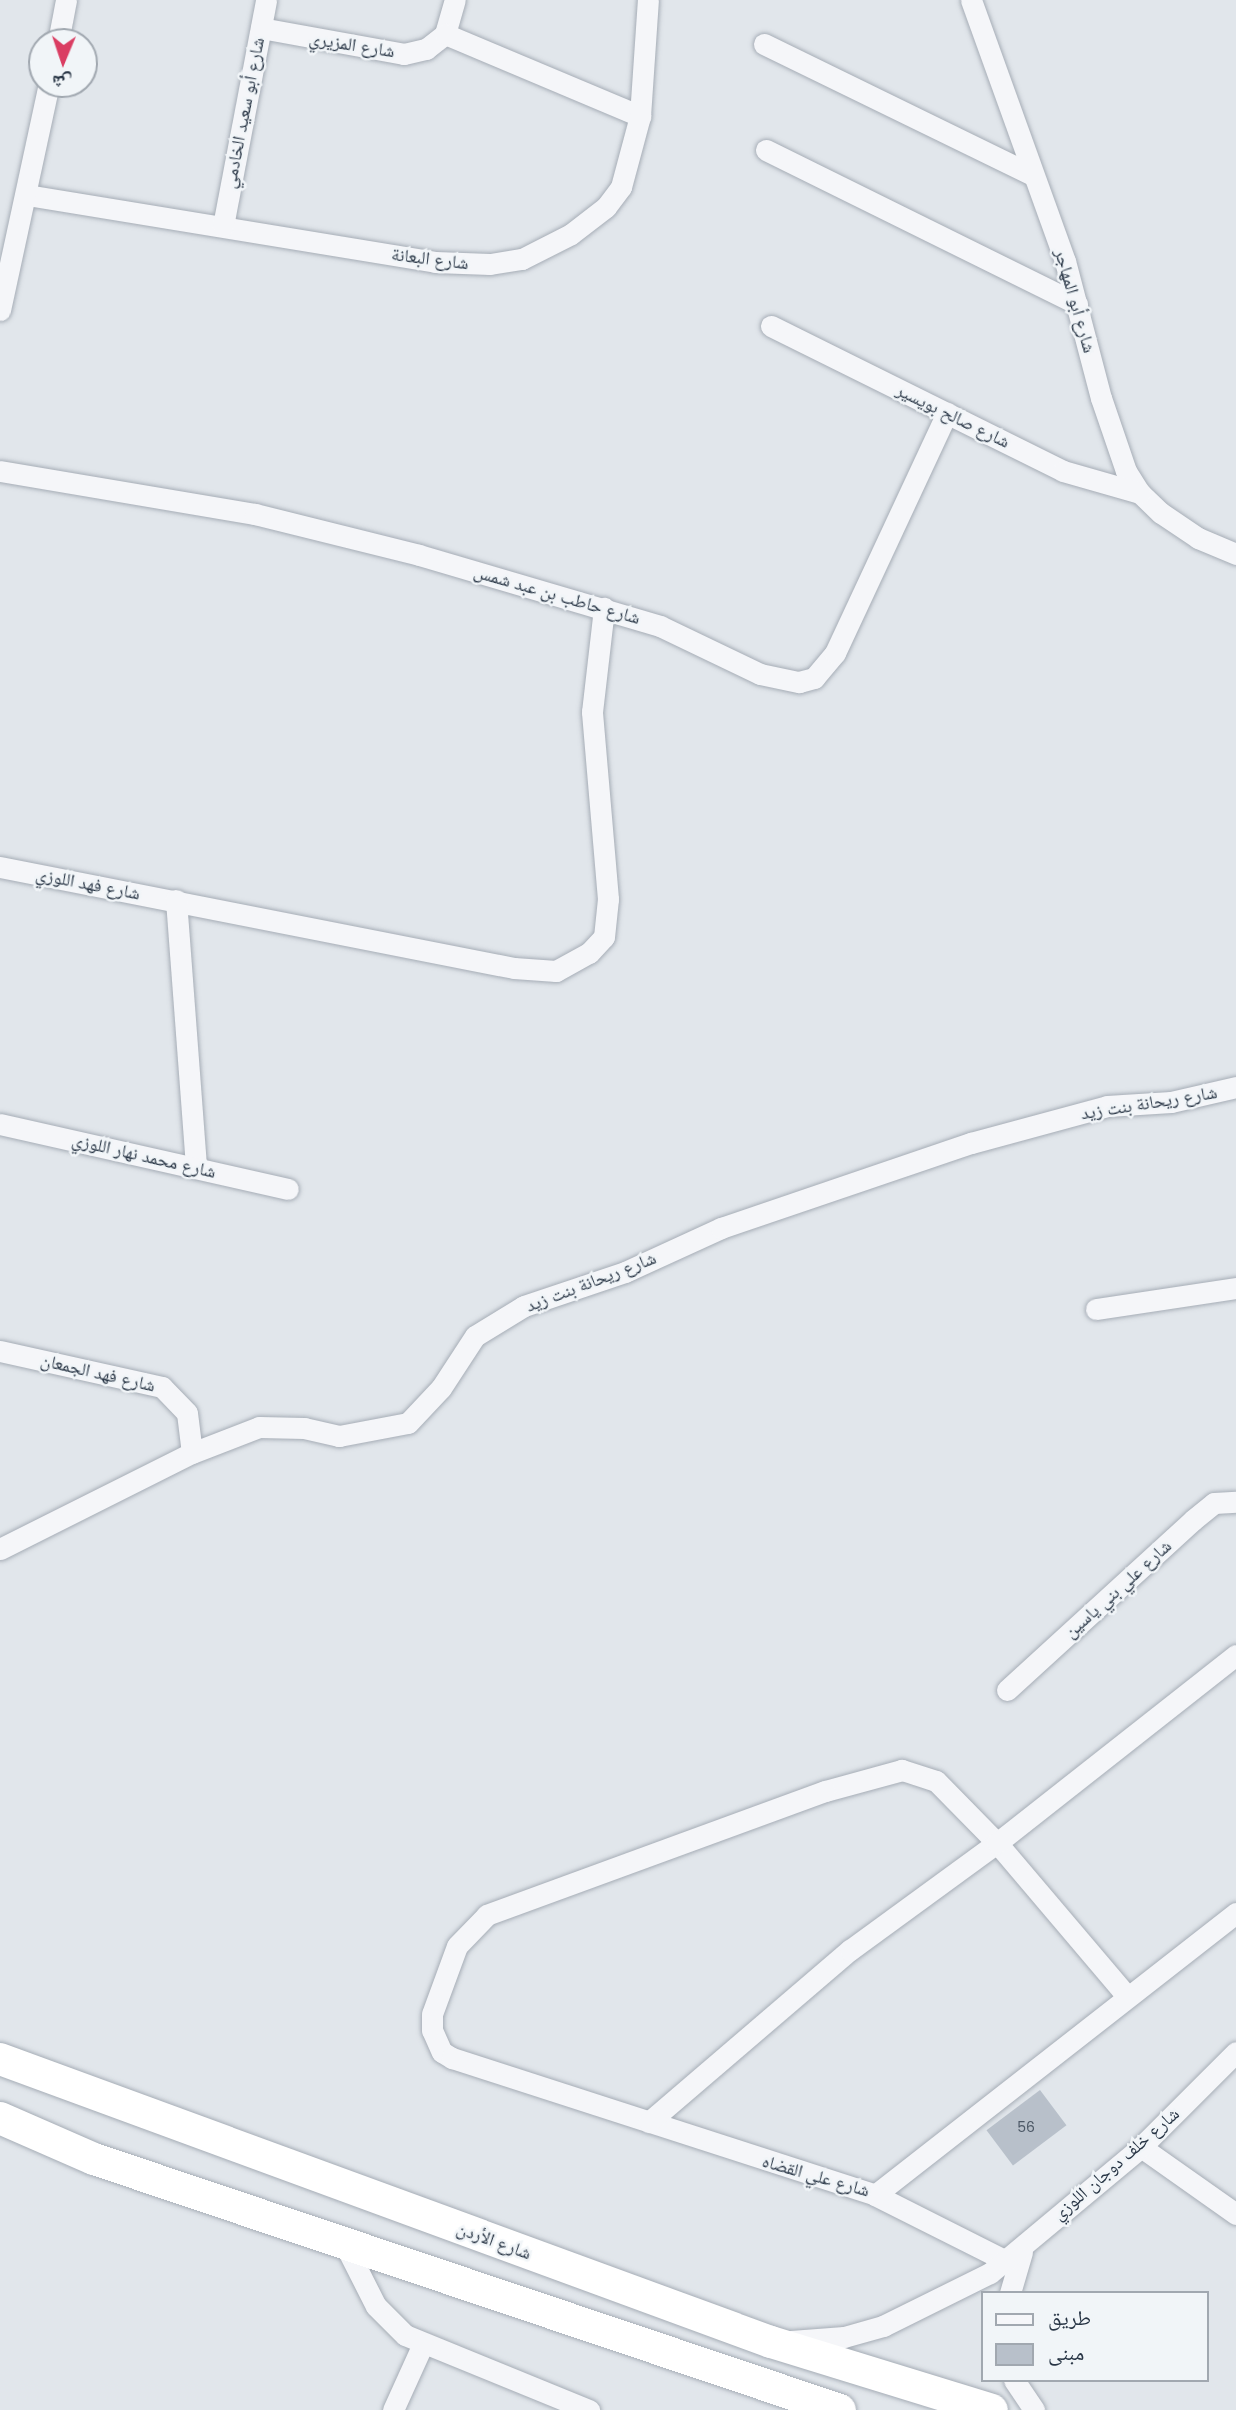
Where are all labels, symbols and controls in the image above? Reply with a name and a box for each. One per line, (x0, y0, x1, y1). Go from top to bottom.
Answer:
north arrow (28, 28, 98, 98)
street label: شارع المزيري (308, 28, 396, 62)
street label: شارع أبو سعيد الخادمي (219, 36, 269, 190)
text: ش (52, 69, 73, 96)
street label: شارع البعانة (390, 244, 470, 274)
street label: شارع أبو المهاجر (1050, 247, 1100, 355)
street label: شارع صالح بويسير (893, 379, 1013, 453)
street label: شارع حاطب بن عبد شمس (471, 561, 643, 629)
street label: شارع فهد اللوزي (34, 863, 142, 905)
street label: شارع ريحانة بنت زيد (1079, 1082, 1219, 1124)
street label: شارع محمد نهار اللوزي (70, 1129, 218, 1183)
street label: شارع ريحانة بنت زيد (523, 1247, 659, 1317)
street label: شارع فهد الجمعان (39, 1349, 157, 1397)
street label: شارع علي بني ياسين (1060, 1535, 1176, 1643)
street label: شارع خلف دوجان اللوزي (1048, 2103, 1184, 2225)
house number: 56 (1017, 2119, 1035, 2135)
street label: شارع علي القضاه (760, 2150, 872, 2202)
street label: شارع الأردن (454, 2218, 534, 2264)
legend (981, 2291, 1208, 2382)
text: طريق (1048, 2303, 1091, 2332)
text: مبنى (1048, 2338, 1084, 2367)

